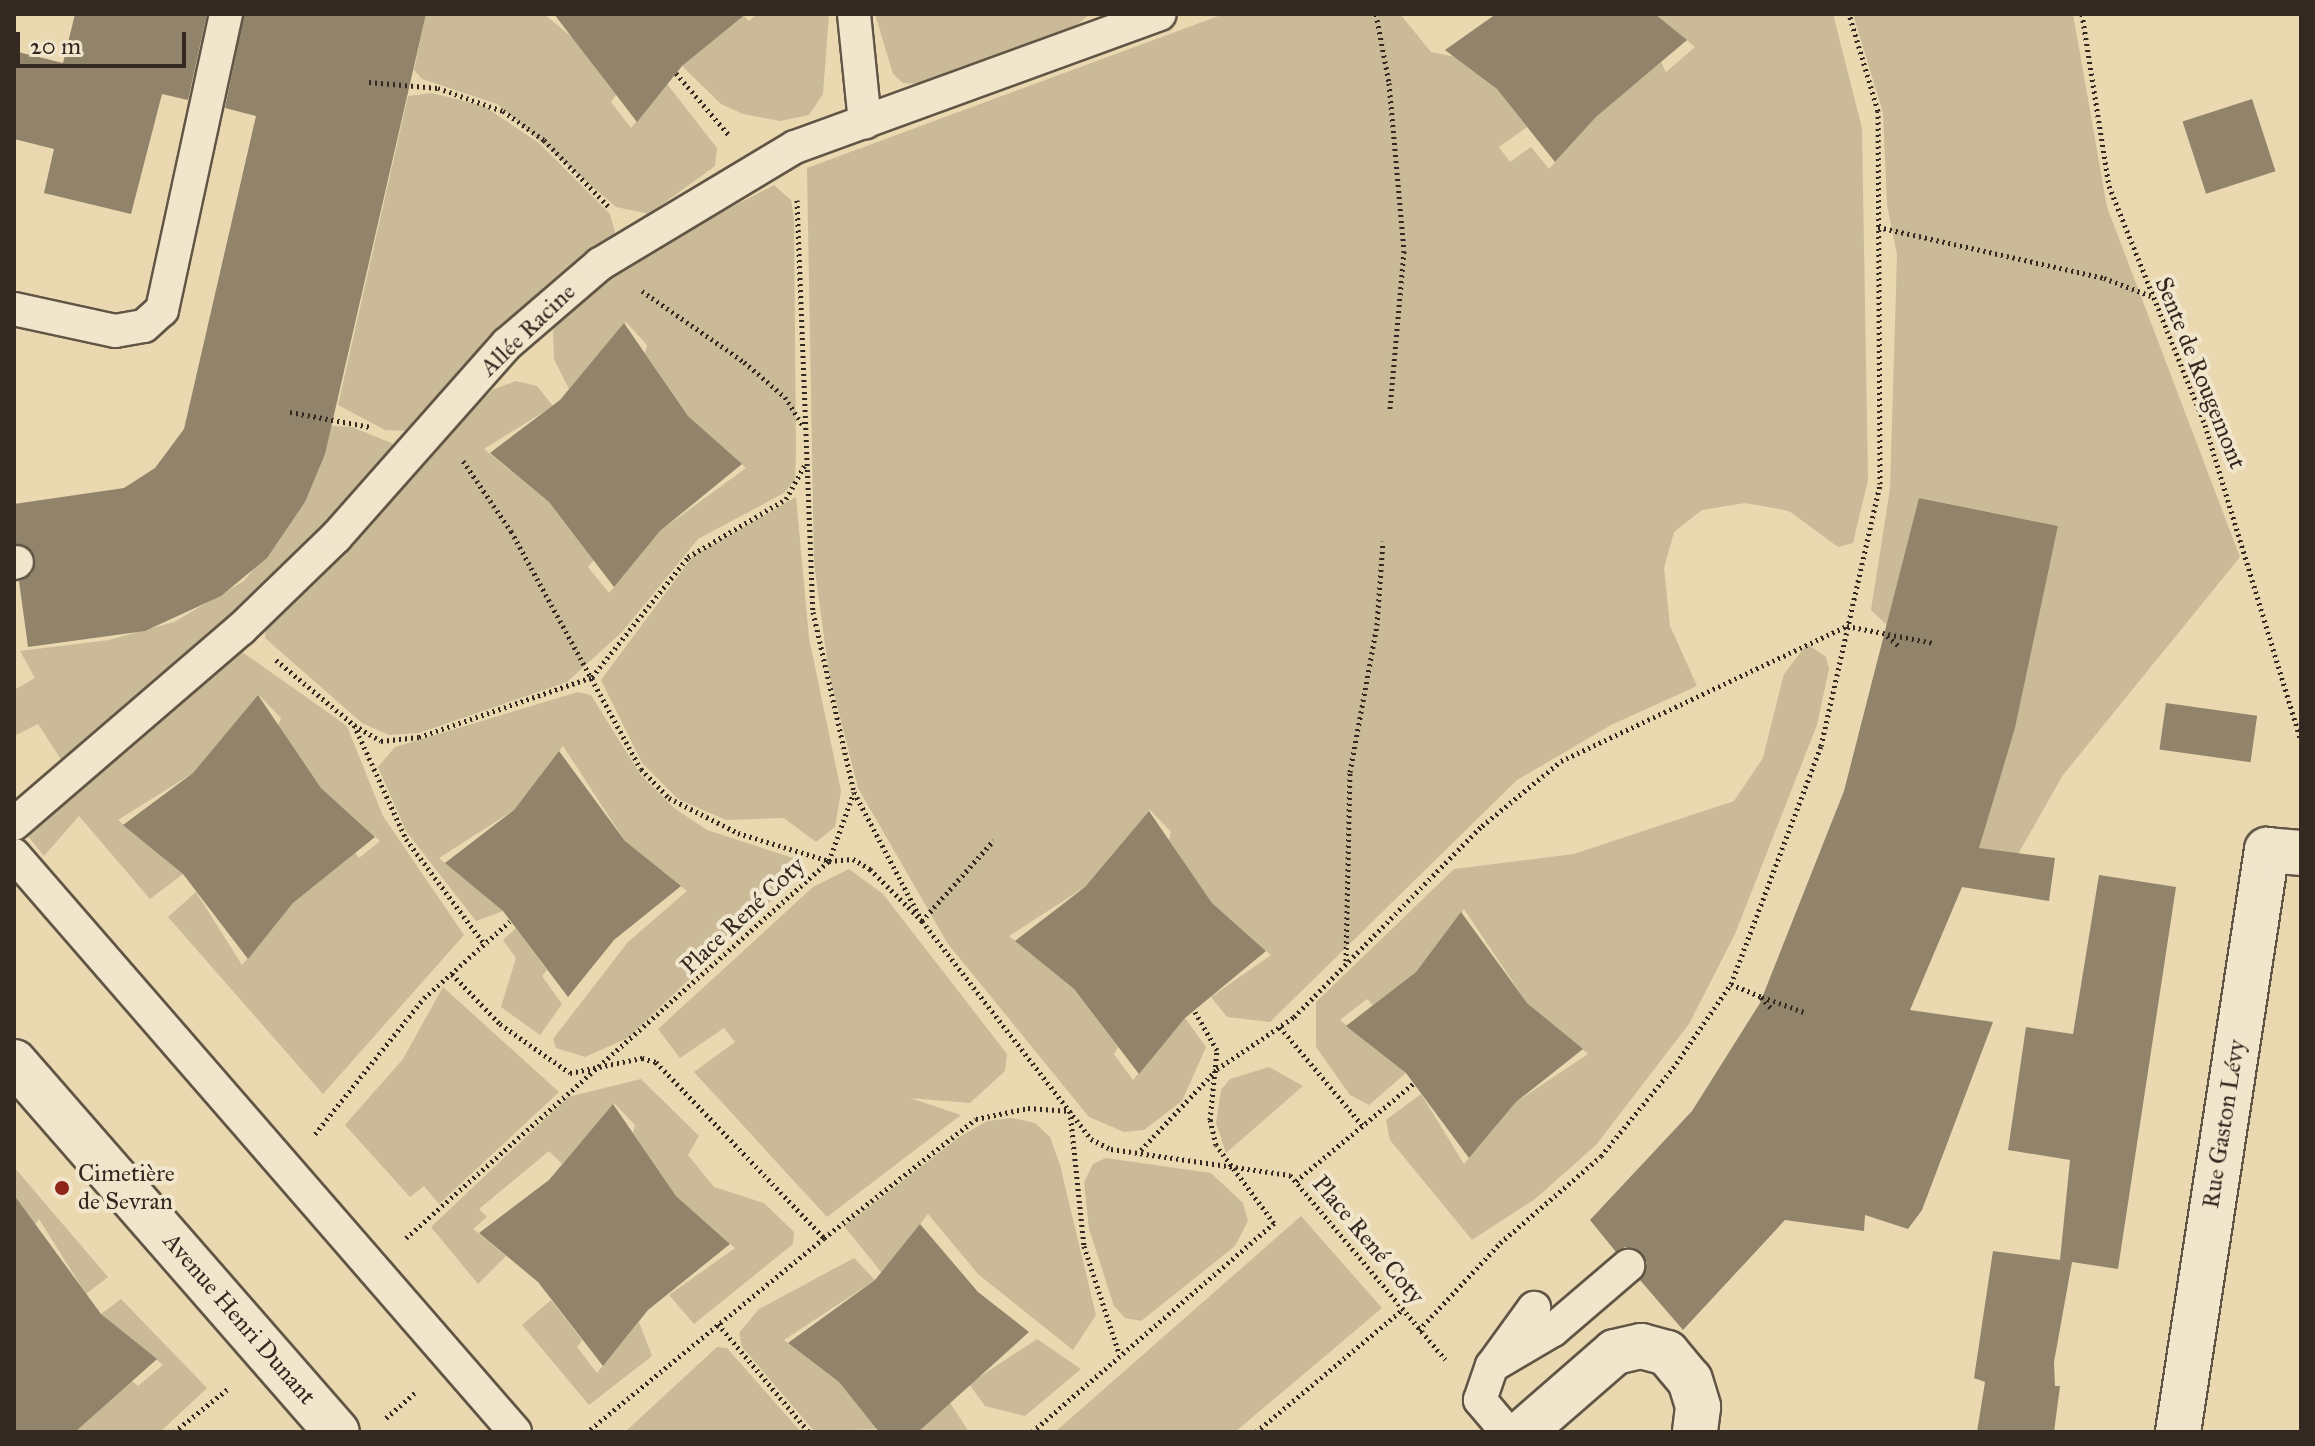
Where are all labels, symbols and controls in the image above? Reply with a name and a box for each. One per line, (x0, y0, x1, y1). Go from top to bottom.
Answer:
scale bar (20, 16, 190, 66)
text: 20 m (30, 31, 81, 61)
street label: Sente de Rougemont (2148, 273, 2252, 473)
street label: Allée Racine (474, 278, 582, 382)
street label: Place René Coty (675, 851, 811, 981)
street label: Rue Gaston Lévy (2196, 1038, 2252, 1210)
place label: Cimetière de Sevran (78, 1160, 175, 1216)
street label: Place René Coty (1306, 1170, 1430, 1310)
marker: Cimetière de Sevran (53, 1179, 71, 1197)
street label: Avenue Henri Dunant (157, 1227, 321, 1411)

